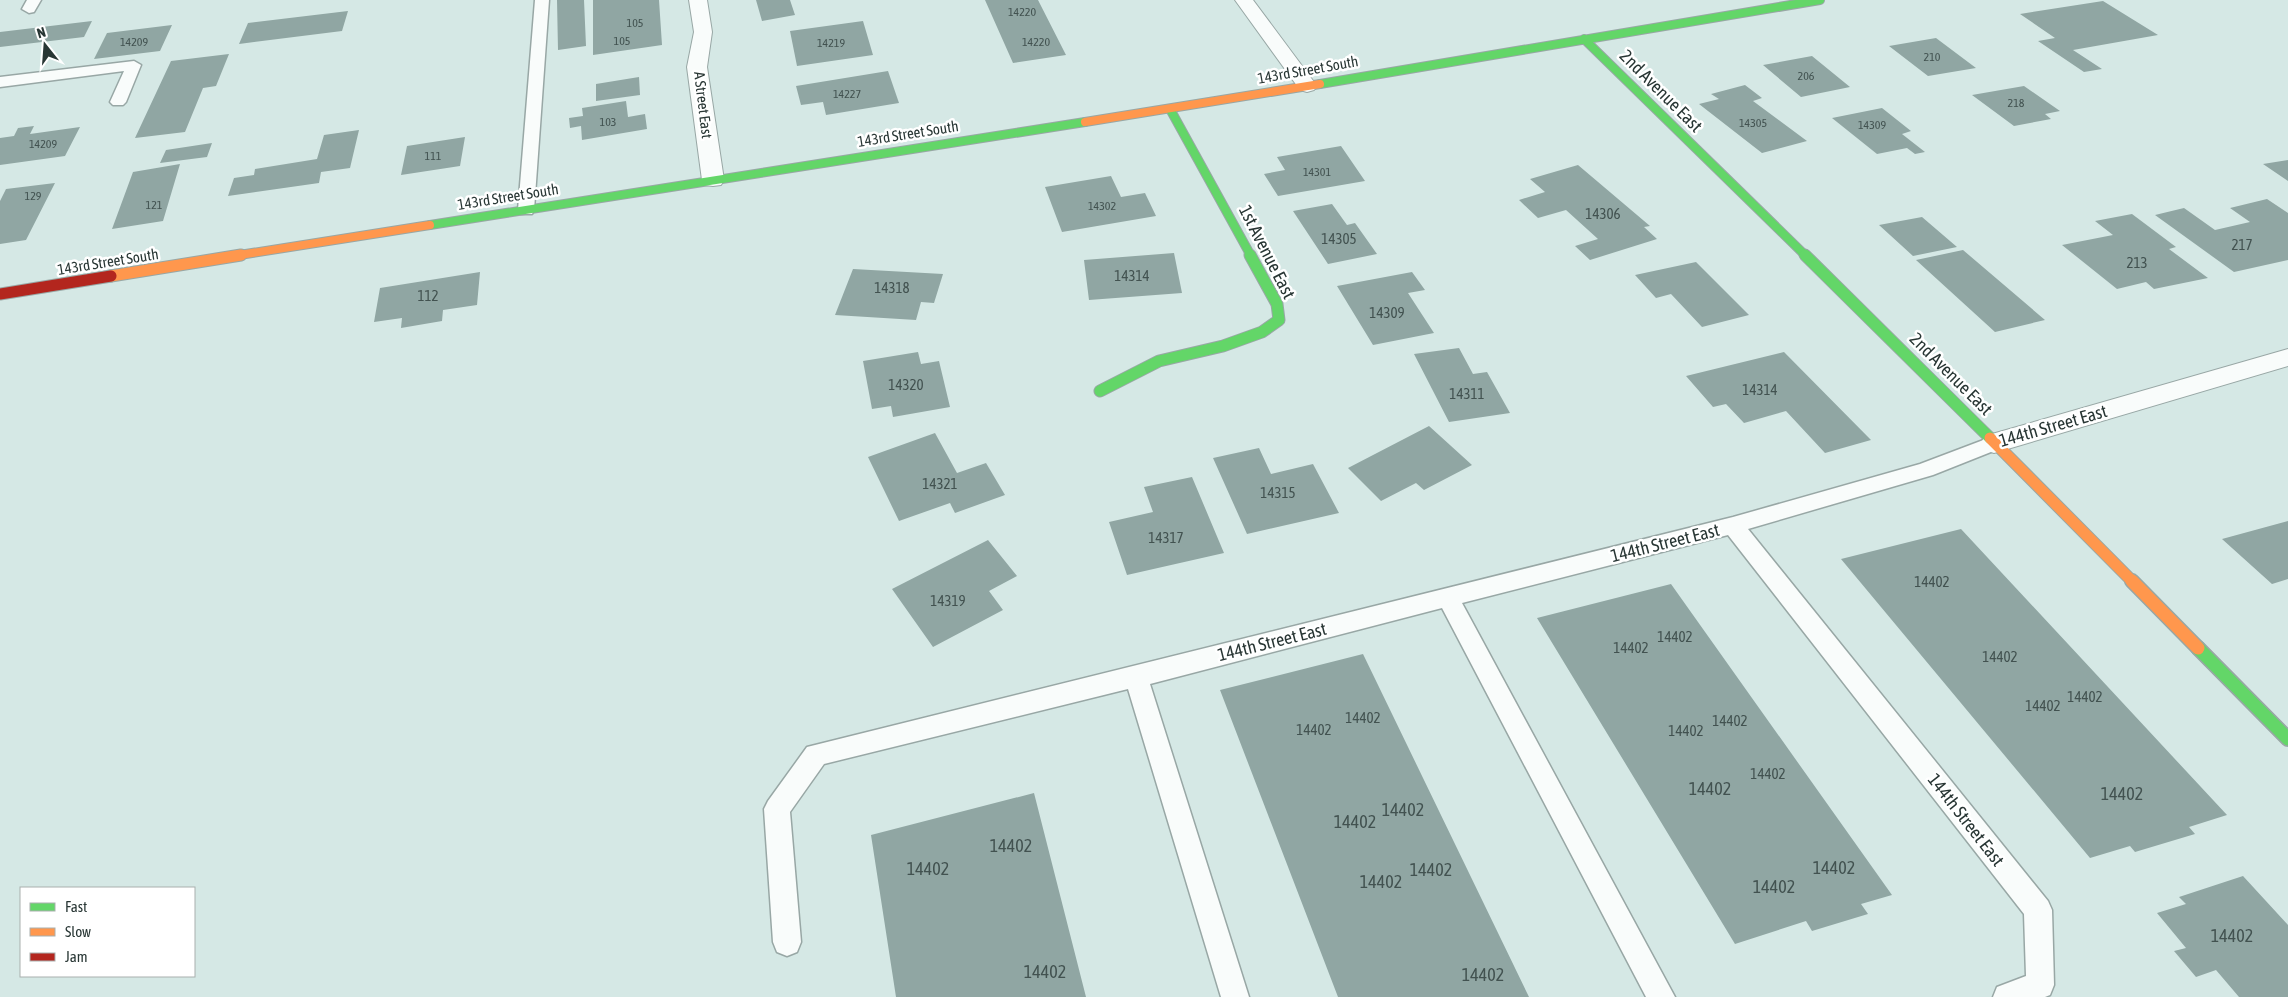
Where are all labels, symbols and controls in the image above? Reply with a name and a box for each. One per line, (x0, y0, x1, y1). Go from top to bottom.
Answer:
house number: 14220 (1008, 5, 1036, 19)
house number: 105 (627, 16, 643, 30)
north arrow (20, 20, 70, 70)
text: N (35, 24, 47, 41)
house number: 105 (614, 34, 630, 48)
house number: 14209 (120, 35, 148, 49)
house number: 14220 (1022, 35, 1050, 49)
house number: 14219 (817, 36, 845, 50)
street label: 2nd Avenue East (1616, 45, 1707, 136)
house number: 210 (1924, 50, 1941, 64)
street label: 143rd Street South (1256, 52, 1360, 87)
house number: 206 (1798, 69, 1815, 83)
street label: A Street East (691, 70, 716, 139)
house number: 14227 (833, 87, 861, 101)
house number: 218 (2008, 96, 2025, 110)
house number: 103 (600, 115, 616, 129)
house number: 14305 (1739, 116, 1767, 130)
street label: 143rd Street South (856, 117, 960, 150)
house number: 14309 (1858, 118, 1886, 132)
house number: 14209 (29, 137, 57, 151)
house number: 111 (425, 149, 442, 163)
house number: 14301 (1303, 165, 1331, 179)
street label: 143rd Street South (456, 180, 560, 213)
house number: 129 (25, 189, 42, 203)
house number: 121 (146, 198, 163, 212)
house number: 14302 (1088, 199, 1116, 213)
street label: 1st Avenue East (1235, 201, 1300, 302)
house number: 14306 (1585, 205, 1621, 222)
house number: 14305 (1321, 230, 1357, 247)
house number: 217 (2231, 236, 2253, 253)
street label: 143rd Street South (56, 245, 160, 278)
house number: 213 (2126, 254, 2148, 271)
house number: 14314 (1114, 267, 1150, 284)
house number: 14318 (874, 279, 910, 296)
house number: 112 (417, 287, 439, 304)
house number: 14309 (1369, 304, 1405, 321)
street label: 2nd Avenue East (1906, 328, 1997, 419)
house number: 14320 (888, 376, 924, 393)
house number: 14314 (1742, 381, 1778, 398)
house number: 14311 (1449, 385, 1485, 402)
street label: 144th Street East (1996, 400, 2109, 451)
house number: 14321 (922, 475, 958, 492)
house number: 14315 (1260, 484, 1296, 501)
street label: 144th Street East (1608, 519, 1721, 566)
house number: 14317 (1148, 529, 1184, 546)
house number: 14402 (1914, 573, 1950, 590)
house number: 14319 (930, 592, 966, 609)
street label: 144th Street East (1215, 618, 1328, 665)
house number: 14402 (1657, 628, 1693, 645)
house number: 14402 (1613, 639, 1649, 656)
house number: 14402 (1982, 648, 2018, 665)
house number: 14402 (2067, 688, 2103, 705)
house number: 14402 (2025, 697, 2061, 714)
house number: 14402 (1345, 709, 1381, 726)
house number: 14402 (1712, 712, 1748, 729)
house number: 14402 (1296, 721, 1332, 738)
house number: 14402 (1668, 722, 1704, 739)
house number: 14402 (1750, 765, 1786, 782)
street label: 144th Street East (1924, 769, 2009, 870)
house number: 14402 (1689, 778, 1731, 799)
house number: 14402 (2101, 783, 2143, 804)
house number: 14402 (1382, 799, 1424, 820)
house number: 14402 (1334, 811, 1376, 832)
house number: 14402 (990, 835, 1032, 856)
house number: 14402 (1813, 857, 1855, 878)
house number: 14402 (907, 858, 949, 879)
house number: 14402 (1410, 859, 1452, 880)
house number: 14402 (1360, 871, 1402, 892)
house number: 14402 (1753, 876, 1795, 897)
legend (20, 887, 195, 977)
text: Fast (65, 898, 87, 915)
text: Slow (65, 923, 91, 940)
house number: 14402 (2211, 925, 2253, 946)
text: Jam (65, 948, 88, 965)
house number: 14402 (1024, 961, 1066, 982)
house number: 14402 (1462, 964, 1504, 985)

